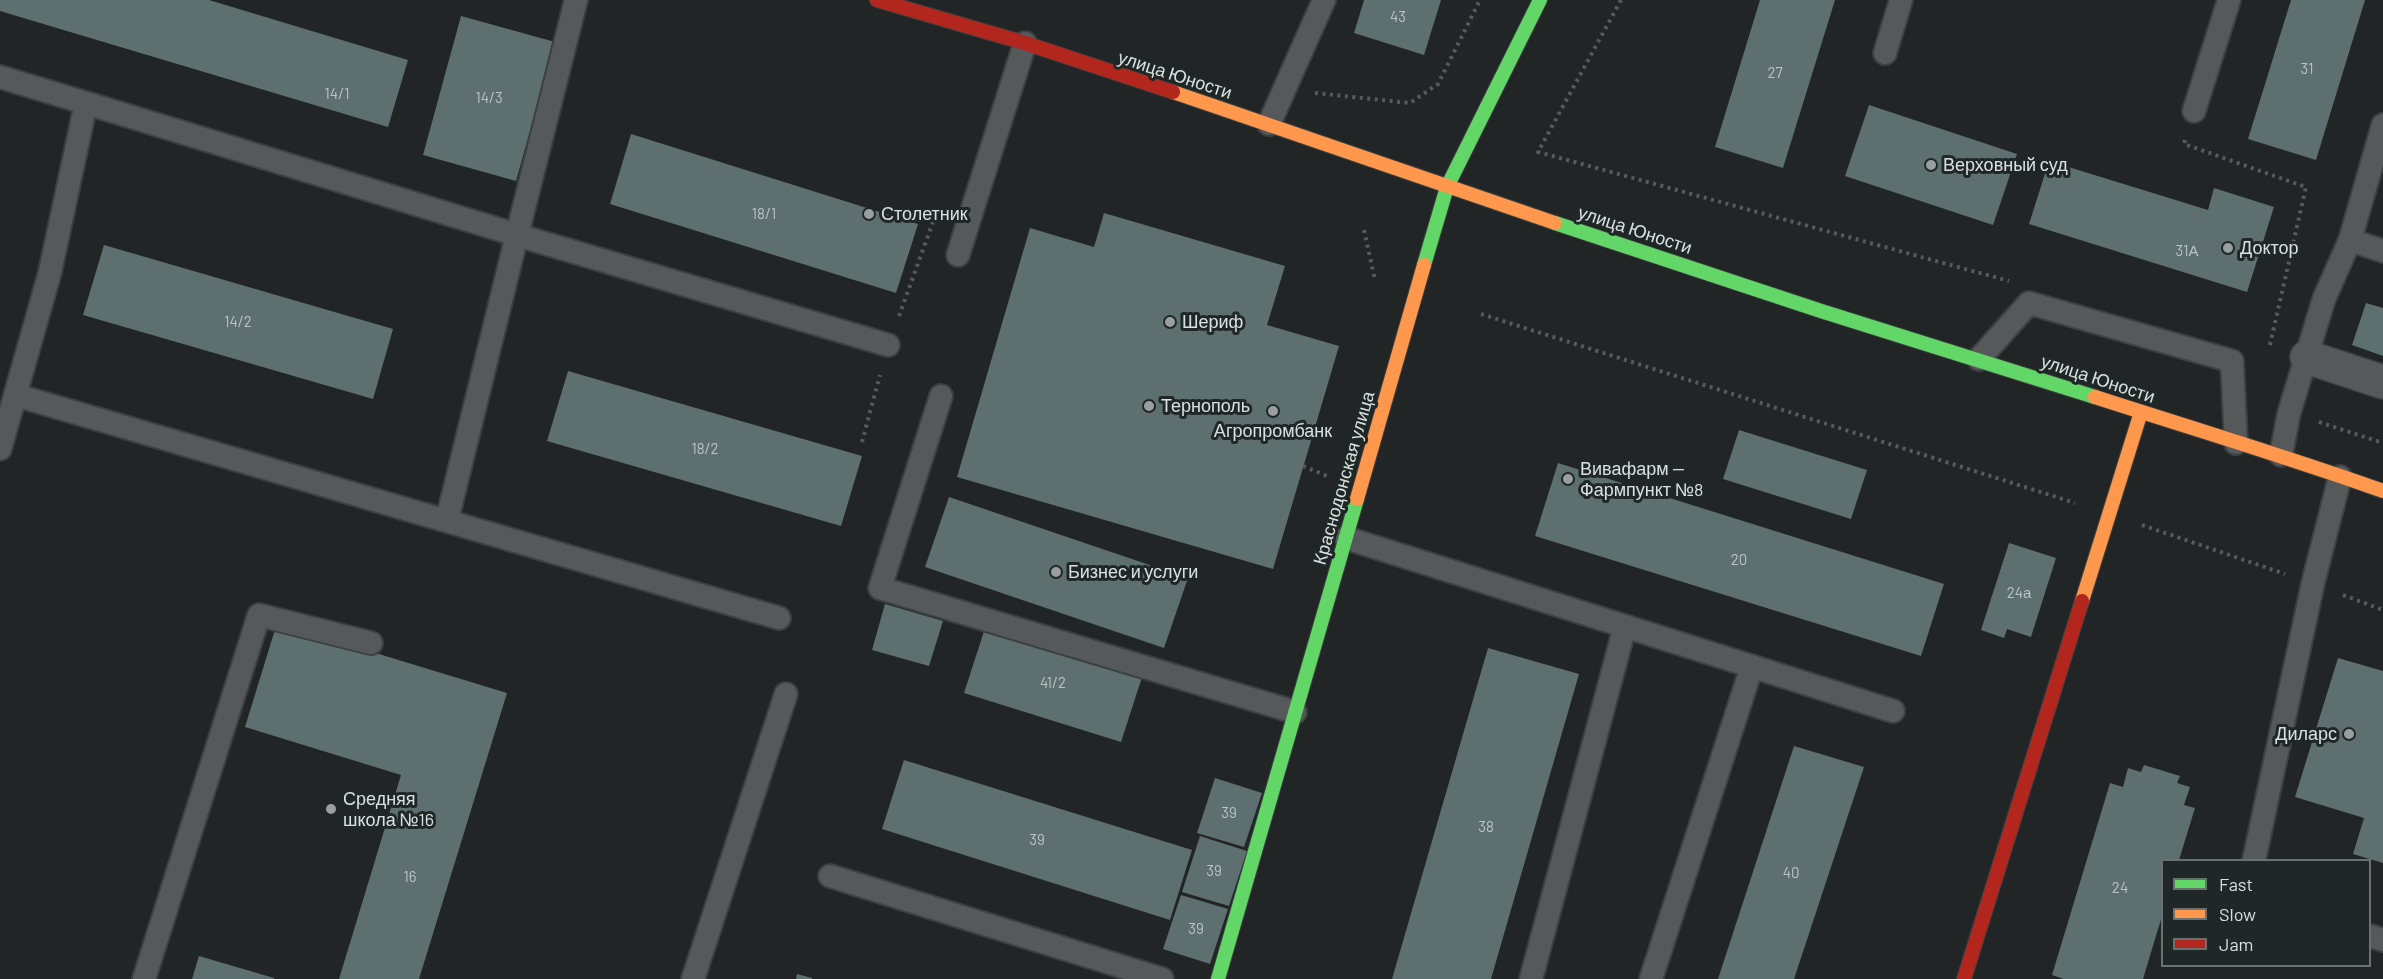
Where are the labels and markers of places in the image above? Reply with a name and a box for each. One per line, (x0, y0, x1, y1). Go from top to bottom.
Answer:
place label: Верховный суд (1943, 154, 2068, 176)
marker: Верховный суд (1924, 158, 1938, 172)
place label: Столетник (881, 203, 968, 225)
marker: Столетник (862, 207, 876, 221)
place label: Доктор (2240, 237, 2299, 259)
marker: Доктор (2221, 241, 2235, 255)
place label: Шериф (1182, 311, 1243, 333)
marker: Шериф (1163, 315, 1177, 329)
place label: Тернополь (1161, 395, 1250, 417)
marker: Тернополь (1142, 399, 1156, 413)
marker: Агропромбанк (1266, 404, 1280, 418)
place label: Агропромбанк (1214, 420, 1332, 442)
place label: Вивафарм — Фармпункт №8 (1580, 458, 1703, 500)
marker: Вивафарм — Фармпункт №8 (1561, 472, 1575, 486)
place label: Бизнес и услуги (1068, 561, 1198, 583)
marker: Бизнес и услуги (1049, 565, 1063, 579)
place label: Диларс (2275, 723, 2337, 745)
marker: Диларс (2342, 727, 2356, 741)
place label: Средняя школа №16 (343, 788, 434, 830)
marker: Средняя школа №16 (324, 802, 338, 816)

